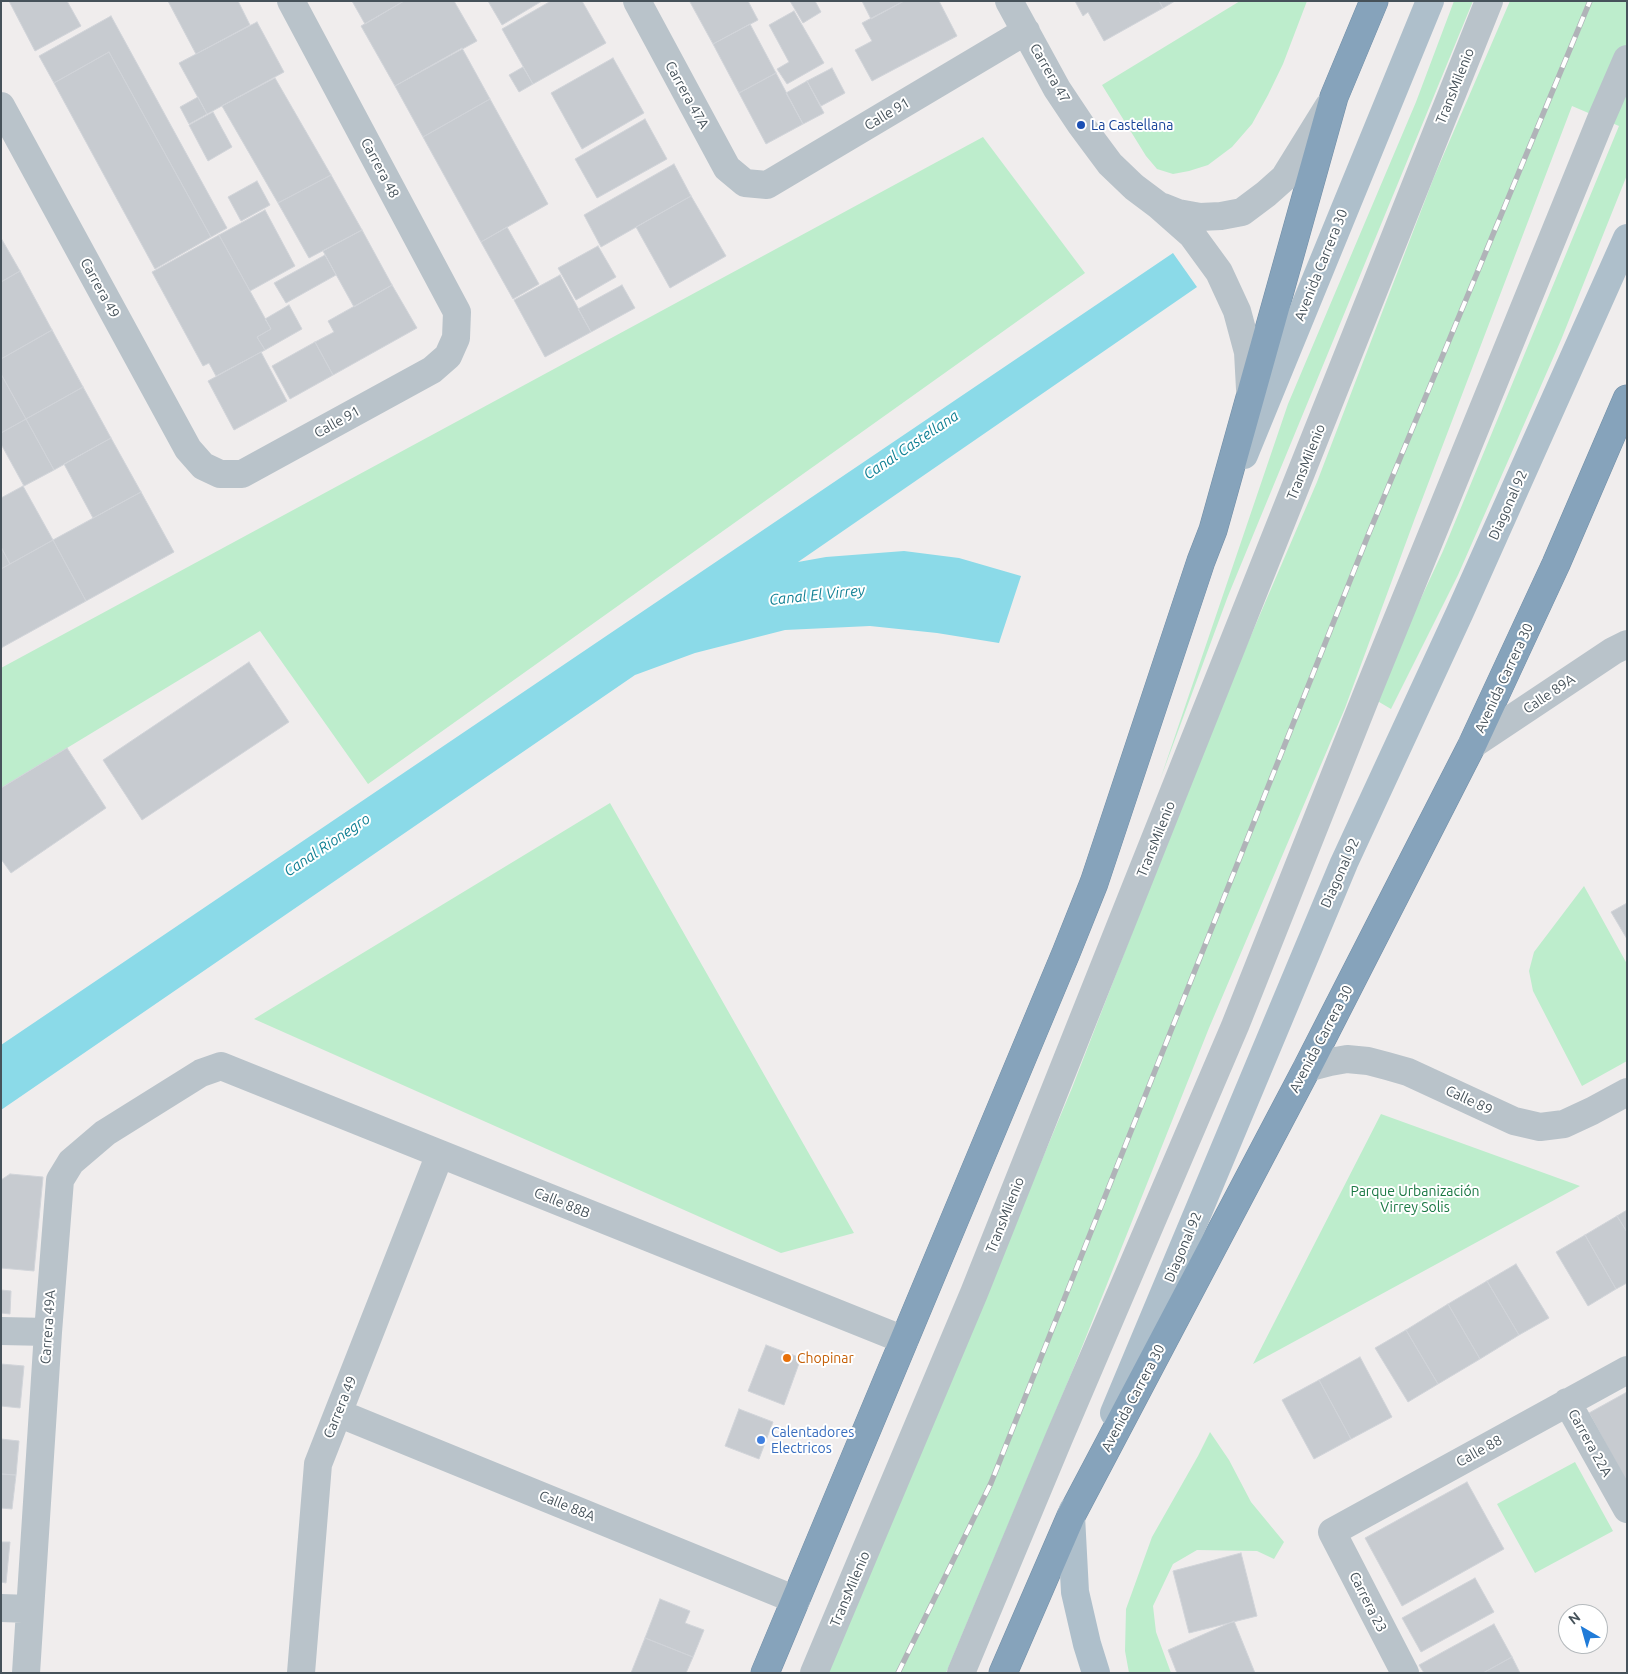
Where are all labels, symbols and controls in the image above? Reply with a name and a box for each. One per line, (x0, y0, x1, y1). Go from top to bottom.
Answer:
street label: Carrera 47 (1026, 40, 1074, 106)
street label: TransMilenio (1432, 46, 1478, 126)
street label: Carrera 47A (662, 58, 712, 132)
street label: Calle 91 (861, 94, 913, 134)
place label: La Castellana (1091, 117, 1173, 133)
marker: La Castellana (1075, 119, 1087, 131)
street label: Carrera 48 (357, 135, 403, 201)
street label: Avenida Carrera 30 (1291, 207, 1351, 323)
street label: Carrera 49 (77, 255, 123, 321)
street label: Calle 91 (311, 403, 363, 441)
water label: Canal Castellana (860, 407, 962, 483)
street label: TransMilenio (1283, 422, 1329, 502)
street label: Diagonal 92 (1485, 468, 1531, 542)
water label: Canal El Virrey (768, 581, 866, 609)
street label: Avenida Carrera 30 (1471, 621, 1537, 735)
street label: Calle 89A (1520, 671, 1578, 717)
street label: TransMilenio (1133, 799, 1179, 879)
water label: Canal Rionegro (280, 810, 374, 880)
street label: Diagonal 92 (1317, 836, 1363, 910)
street label: Avenida Carrera 30 (1286, 983, 1356, 1095)
street label: Calle 89 (1443, 1082, 1495, 1118)
street label: TransMilenio (982, 1175, 1028, 1255)
park label: Parque Urbanización Virrey Solis (1350, 1183, 1480, 1216)
street label: Calle 88B (532, 1184, 592, 1222)
street label: Diagonal 92 (1161, 1209, 1205, 1285)
street label: Carrera 49A (37, 1289, 59, 1365)
street label: Avenida Carrera 30 (1098, 1342, 1168, 1454)
place label: Chopinar (797, 1350, 854, 1366)
marker: Chopinar (781, 1352, 793, 1364)
street label: Carrera 49 (320, 1373, 360, 1441)
street label: Carrera 22A (1565, 1406, 1615, 1480)
place label: Calentadores Electricos (771, 1424, 854, 1456)
street label: Calle 88 (1453, 1432, 1505, 1470)
marker: Calentadores Electricos (755, 1434, 767, 1446)
street label: Calle 88A (537, 1487, 597, 1525)
street label: TransMilenio (827, 1549, 873, 1629)
street label: Carrera 23 (1346, 1569, 1390, 1635)
north arrow (1558, 1604, 1608, 1654)
text: N (1565, 1608, 1583, 1627)

